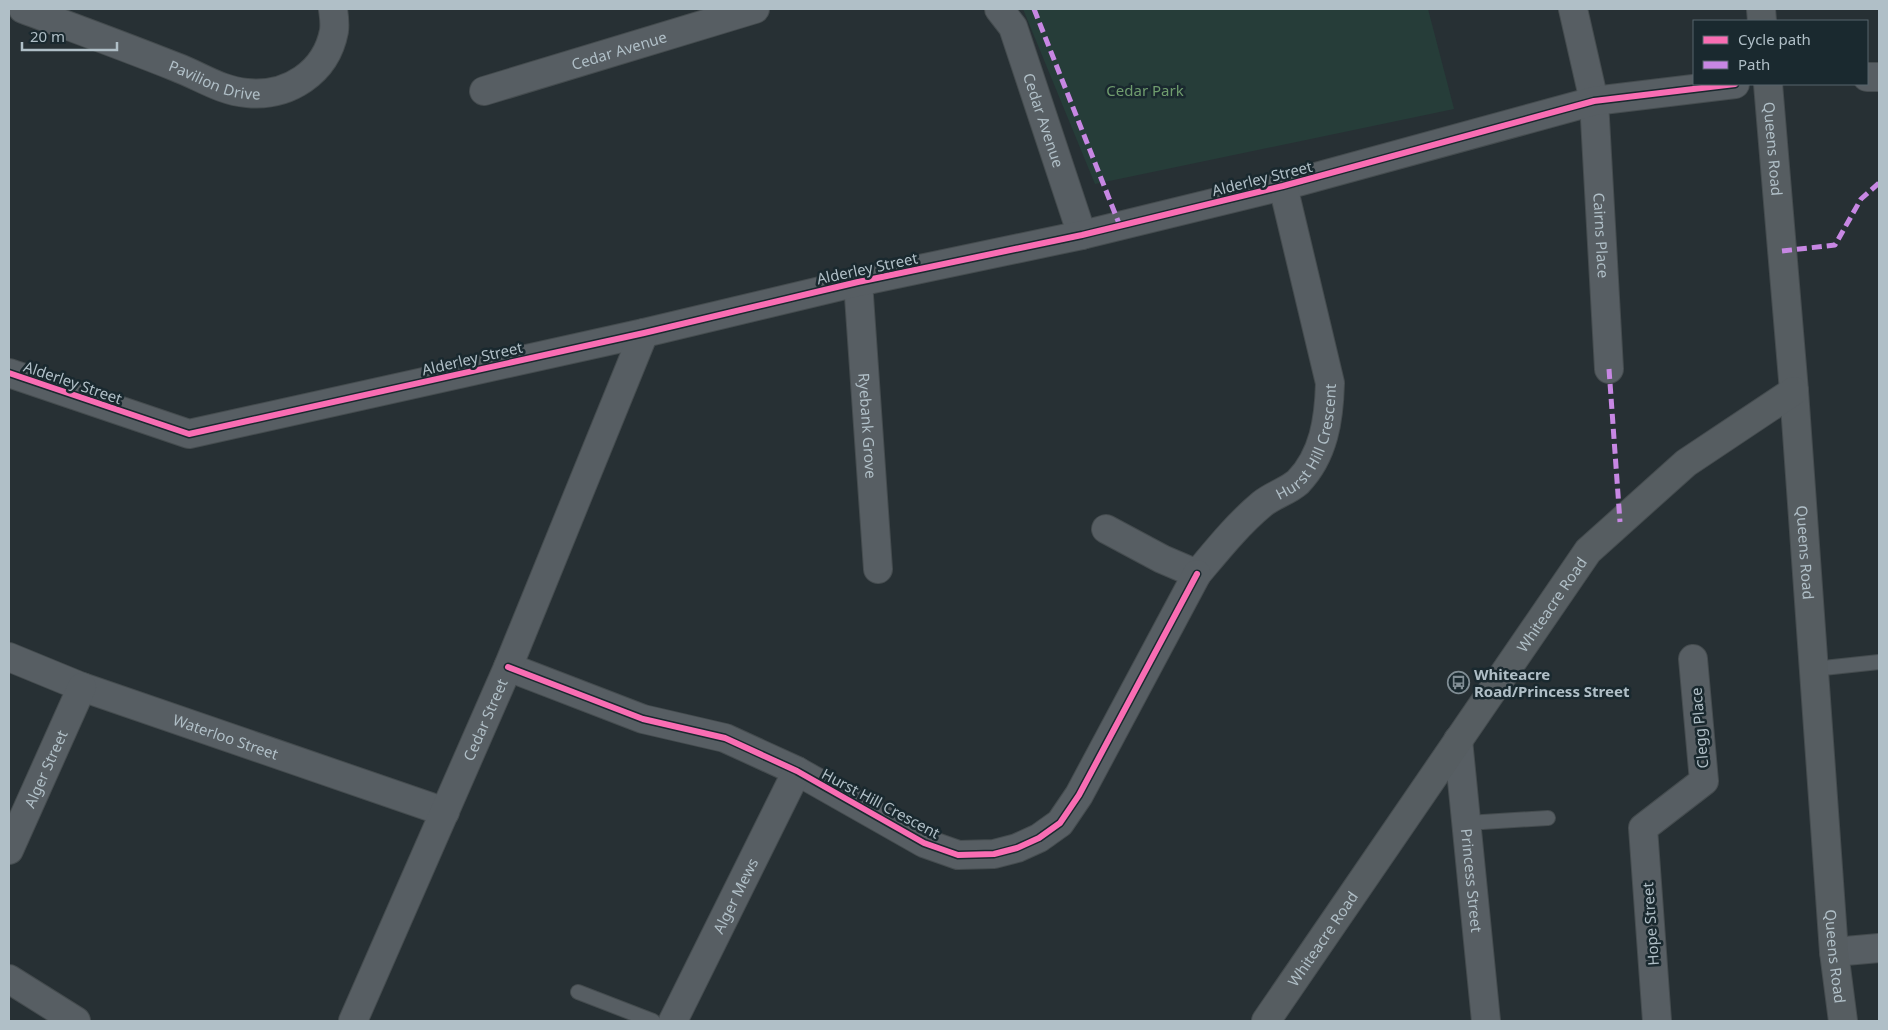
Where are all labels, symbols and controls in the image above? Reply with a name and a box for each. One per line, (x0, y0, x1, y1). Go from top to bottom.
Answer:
scale bar (22, 20, 118, 52)
legend (1693, 20, 1868, 85)
text: 20 m (30, 26, 65, 46)
street label: Cedar Avenue (569, 26, 669, 74)
text: Cycle path (1738, 29, 1811, 49)
text: Path (1738, 54, 1770, 74)
street label: Pavilion Drive (166, 55, 261, 103)
street label: Cedar Avenue (1019, 70, 1069, 170)
park label: Cedar Park (1106, 80, 1184, 100)
street label: Queens Road (1760, 101, 1787, 197)
street label: Alderley Street (1210, 156, 1315, 200)
street label: Cairns Place (1589, 192, 1614, 279)
street label: Alderley Street (815, 247, 920, 288)
street label: Alderley Street (420, 337, 525, 379)
street label: Alderley Street (21, 356, 125, 408)
street label: Ryebank Grove (854, 372, 882, 479)
street label: Hurst Hill Crescent (1272, 383, 1340, 504)
street label: Queens Road (1792, 505, 1819, 600)
street label: Whiteacre Road (1512, 553, 1591, 656)
place label: Whiteacre Road/Princess Street (1474, 664, 1630, 701)
bus stop icon: Whiteacre Road/Princess Street (1446, 671, 1470, 695)
street label: Cedar Street (458, 675, 512, 764)
street label: Clegg Place (1686, 687, 1712, 769)
street label: Waterloo Street (171, 709, 282, 764)
street label: Alger Street (19, 726, 72, 811)
street label: Hurst Hill Crescent (818, 763, 944, 843)
street label: Princess Street (1457, 827, 1487, 934)
street label: Alger Mews (708, 854, 762, 937)
street label: Hope Street (1637, 881, 1663, 966)
street label: Whiteacre Road (1283, 887, 1362, 990)
street label: Queens Road (1821, 909, 1851, 1005)

